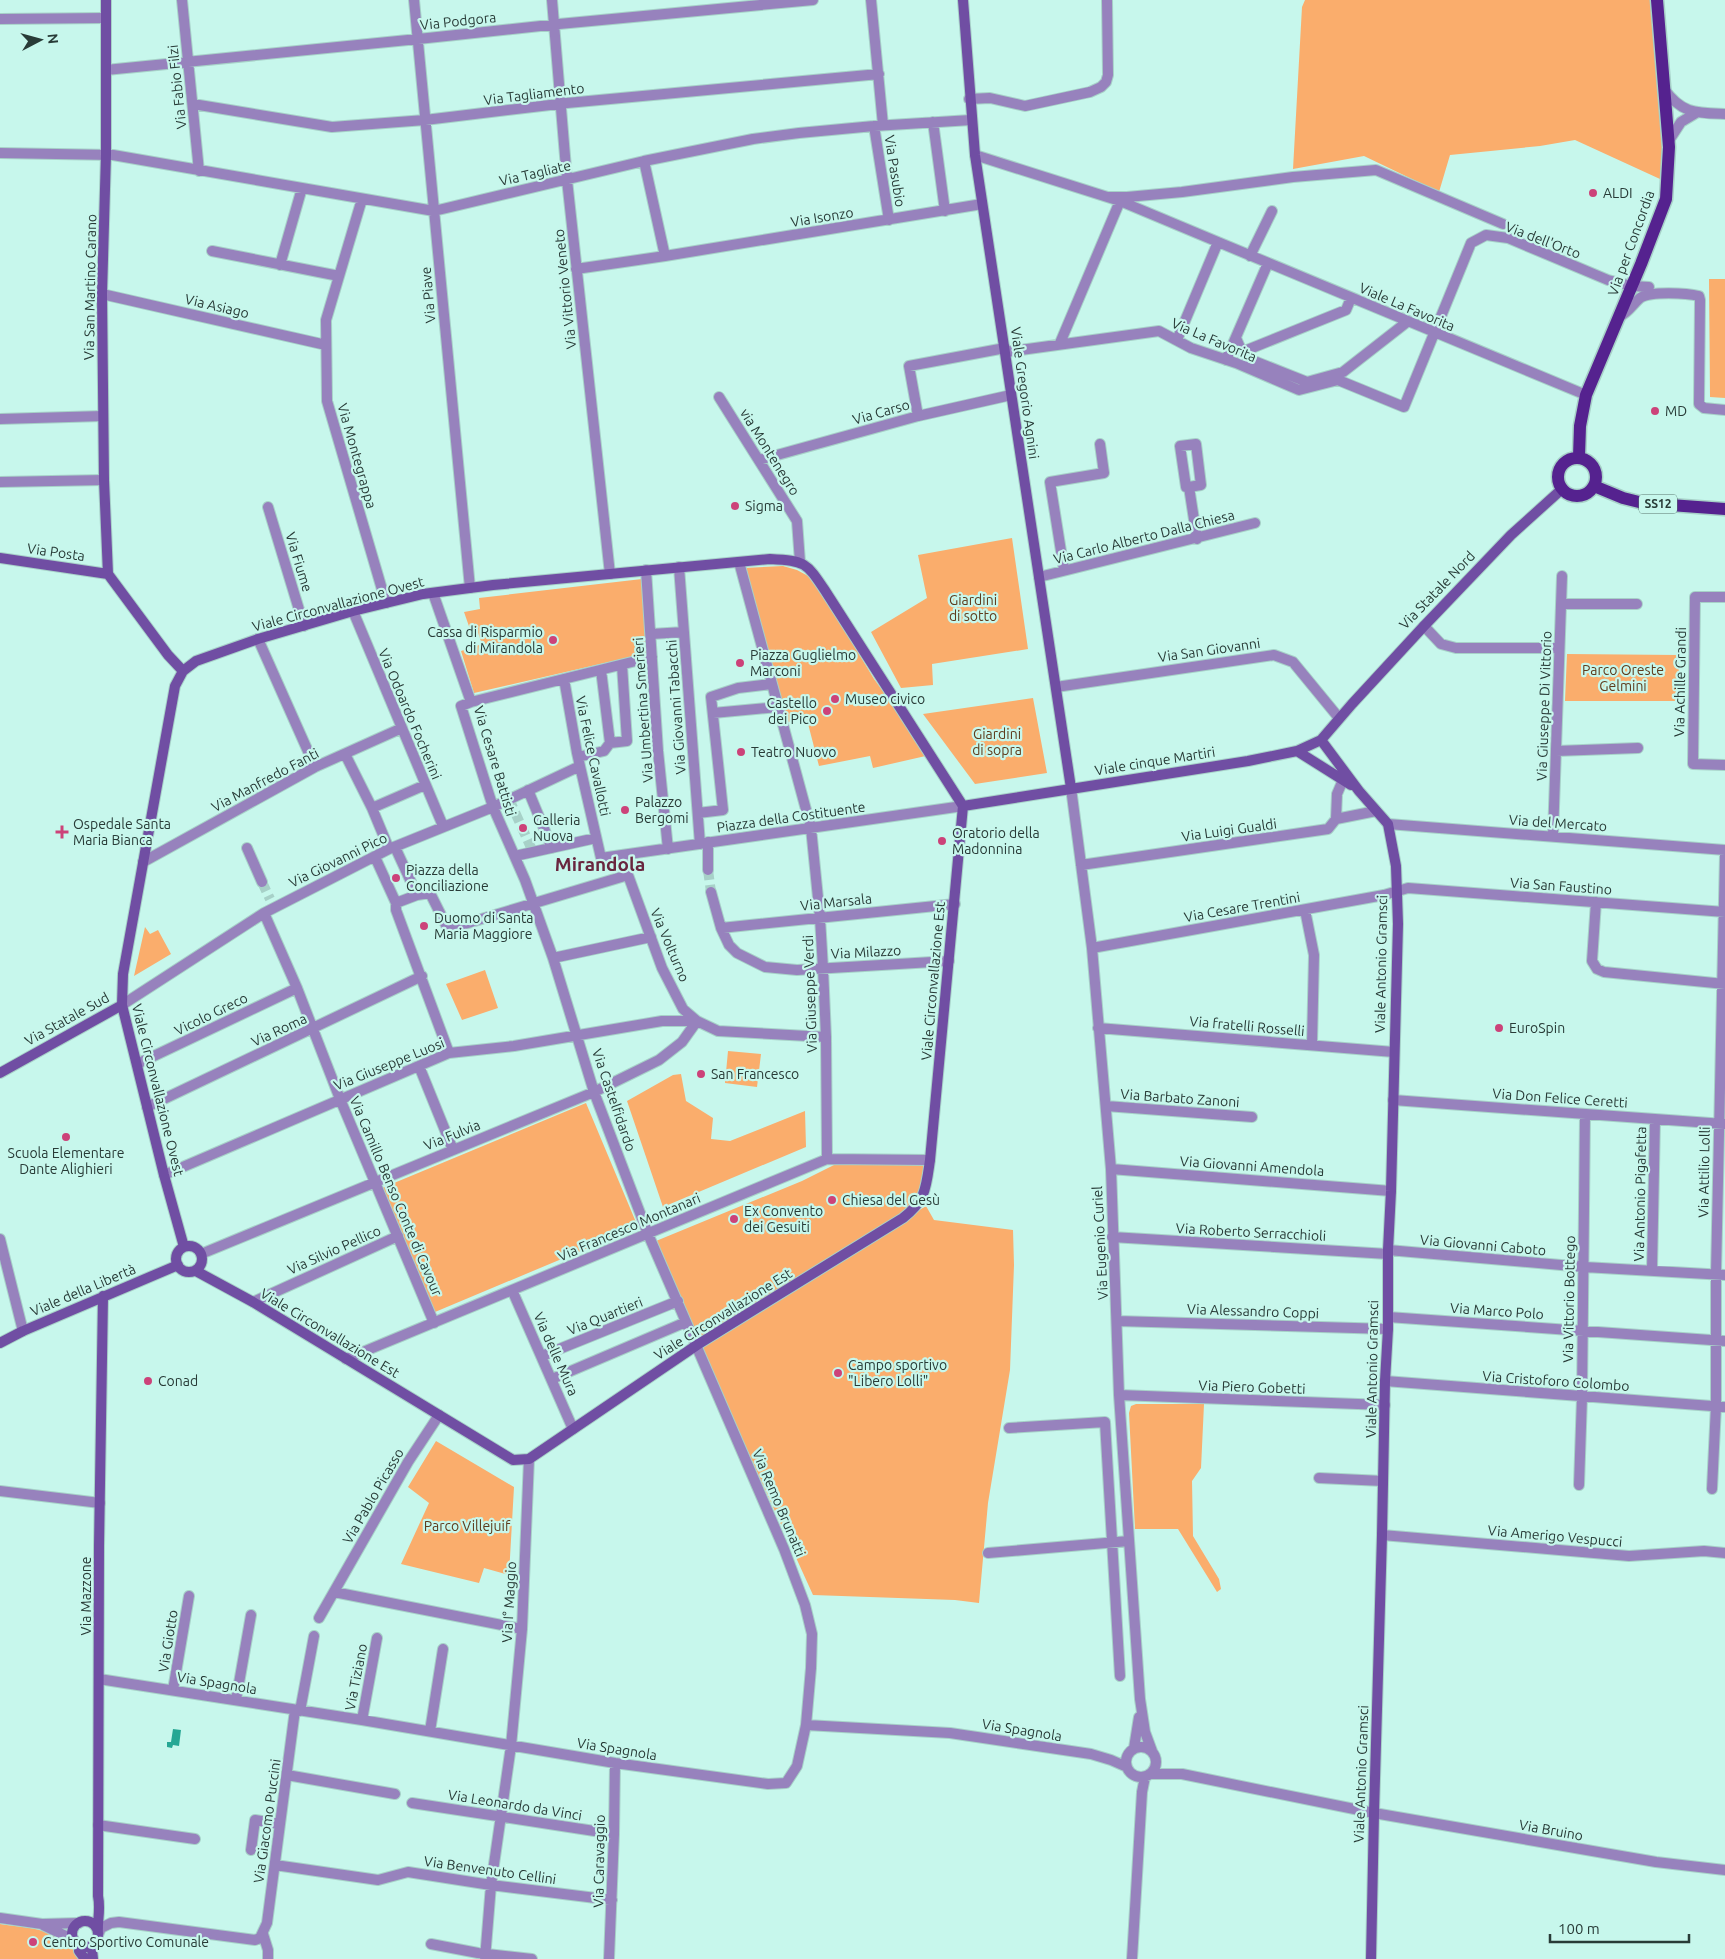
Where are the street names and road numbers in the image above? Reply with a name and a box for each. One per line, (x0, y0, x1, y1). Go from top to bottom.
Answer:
street label: Via Podgora (419, 9, 497, 33)
street label: Via Fabio Filzi (165, 44, 189, 130)
street label: Via Tagliamento (483, 80, 585, 108)
street label: Via Pasubio (881, 134, 909, 208)
street label: Via Tagliate (498, 157, 572, 189)
street label: Via per Concordia (1604, 188, 1658, 298)
street label: Via Isonzo (789, 204, 855, 230)
street label: Via San Martino Carano (81, 214, 99, 360)
street label: Via dell'Orto (1503, 218, 1583, 262)
street label: Via Vittorio Veneto (551, 228, 579, 350)
street label: Via Piave (418, 266, 438, 324)
street label: Viale La Favorita (1357, 280, 1457, 334)
street label: Via Asiago (183, 291, 251, 321)
street label: Via La Favorita (1169, 315, 1259, 365)
street label: Viale Gregorio Agnini (1008, 326, 1042, 460)
street label: Via Carso (851, 396, 911, 428)
street label: Via Montegrappa (334, 401, 380, 511)
street label: via Montenegro (737, 406, 803, 498)
road number: SS12 (1639, 494, 1677, 514)
street label: Via Carlo Alberto Dalla Chiesa (1052, 507, 1236, 567)
street label: Via Fiume (282, 530, 316, 594)
street label: Via Posta (26, 540, 86, 564)
street label: Via Statale Nord (1396, 548, 1478, 632)
street label: Viale Circonvallazione Ovest (250, 573, 426, 635)
street label: Via Achille Grandi (1671, 627, 1689, 737)
street label: Via Giuseppe Di Vittorio (1533, 631, 1555, 781)
street label: Via San Giovanni (1157, 635, 1261, 665)
street label: Via Umbertina Smerieri (630, 637, 656, 783)
street label: Via Giovanni Tabacchi (663, 639, 689, 775)
street label: Via Odoardo Focherini (375, 646, 445, 782)
street label: Via Felice Cavallotti (572, 694, 614, 818)
street label: Via Cesare Battisti (471, 704, 519, 818)
street label: Viale cinque Martiri (1094, 744, 1216, 778)
street label: Via Manfredo Fanti (209, 745, 321, 815)
street label: Piazza della Costituente (716, 799, 866, 835)
street label: Via del Mercato (1508, 812, 1608, 834)
street label: Via Luigi Gualdi (1180, 815, 1278, 845)
street label: Via Giovanni Pico (286, 829, 390, 891)
street label: Via San Faustino (1510, 874, 1612, 898)
street label: Via Cesare Trentini (1183, 889, 1301, 925)
street label: Via Marsala (799, 890, 873, 914)
street label: Viale Antonio Gramsci (1372, 895, 1390, 1033)
street label: Viale Circonvallazione Est (918, 900, 948, 1061)
street label: Via Volturno (647, 906, 693, 984)
street label: Via Giuseppe Verdi (800, 935, 820, 1053)
street label: Via Milazzo (830, 942, 902, 962)
street label: Via Statale Sud (22, 989, 112, 1049)
street label: Vicolo Greco (172, 989, 250, 1039)
street label: Viale Circonvallazione Ovest (129, 1002, 187, 1178)
street label: Via Roma (249, 1010, 309, 1050)
street label: Via fratelli Rosselli (1189, 1013, 1305, 1039)
street label: Via Giuseppe Luosi (331, 1035, 447, 1093)
street label: Via Castelfidardo (589, 1046, 639, 1154)
street label: Via Don Felice Ceretti (1492, 1085, 1628, 1111)
street label: Via Barbato Zanoni (1120, 1086, 1240, 1110)
street label: Via Camillo Benso Conte di Cavour (347, 1094, 446, 1299)
street label: Via Fulvia (421, 1116, 483, 1154)
street label: Via Antonio Pigafetta (1631, 1126, 1649, 1262)
street label: Via Attilio Lolli (1695, 1126, 1713, 1218)
street label: Via Giovanni Amendola (1179, 1153, 1325, 1179)
street label: Via Eugenio Curiel (1089, 1185, 1111, 1300)
street label: Via Francesco Montanari (555, 1190, 703, 1264)
street label: Via Roberto Serracchioli (1175, 1220, 1327, 1244)
street label: Via Silvio Pellico (285, 1222, 383, 1278)
street label: Via Giovanni Caboto (1419, 1232, 1547, 1258)
street label: Via Vittorio Bottego (1560, 1235, 1578, 1363)
street label: Viale della Libertà (28, 1261, 138, 1319)
street label: Viale Circonvallazione Est (651, 1265, 795, 1363)
street label: Viale Circonvallazione Est (258, 1285, 403, 1381)
street label: Via Quartieri (565, 1294, 645, 1338)
street label: Viale Antonio Gramsci (1363, 1300, 1381, 1438)
street label: Via Marco Polo (1450, 1300, 1544, 1322)
street label: Via Alessandro Coppi (1187, 1301, 1319, 1321)
street label: Via delle Mura (530, 1310, 582, 1398)
street label: Via Cristoforo Colombo (1482, 1368, 1630, 1394)
street label: Via Piero Gobetti (1198, 1377, 1306, 1397)
street label: Via Pablo Picasso (339, 1445, 407, 1547)
street label: Via Remo Brunatti (749, 1447, 809, 1559)
street label: Via Amerigo Vespucci (1487, 1522, 1623, 1550)
street label: Via Mazzone (78, 1556, 94, 1636)
street label: Via I° Maggio (499, 1561, 519, 1643)
street label: Via Giotto (155, 1609, 181, 1673)
street label: Via Tiziano (342, 1642, 370, 1712)
street label: Via Spagnola (176, 1669, 258, 1697)
street label: Viale Antonio Gramsci (1351, 1705, 1371, 1843)
street label: Via Spagnola (981, 1716, 1063, 1744)
street label: Via Spagnola (576, 1735, 658, 1763)
street label: Via Giacomo Puccini (250, 1758, 284, 1884)
street label: Via Leonardo da Vinci (447, 1787, 583, 1823)
street label: Via Caravaggio (590, 1814, 608, 1908)
street label: Via Bruino (1518, 1816, 1584, 1844)
street label: Via Benvenuto Cellini (423, 1853, 557, 1887)

